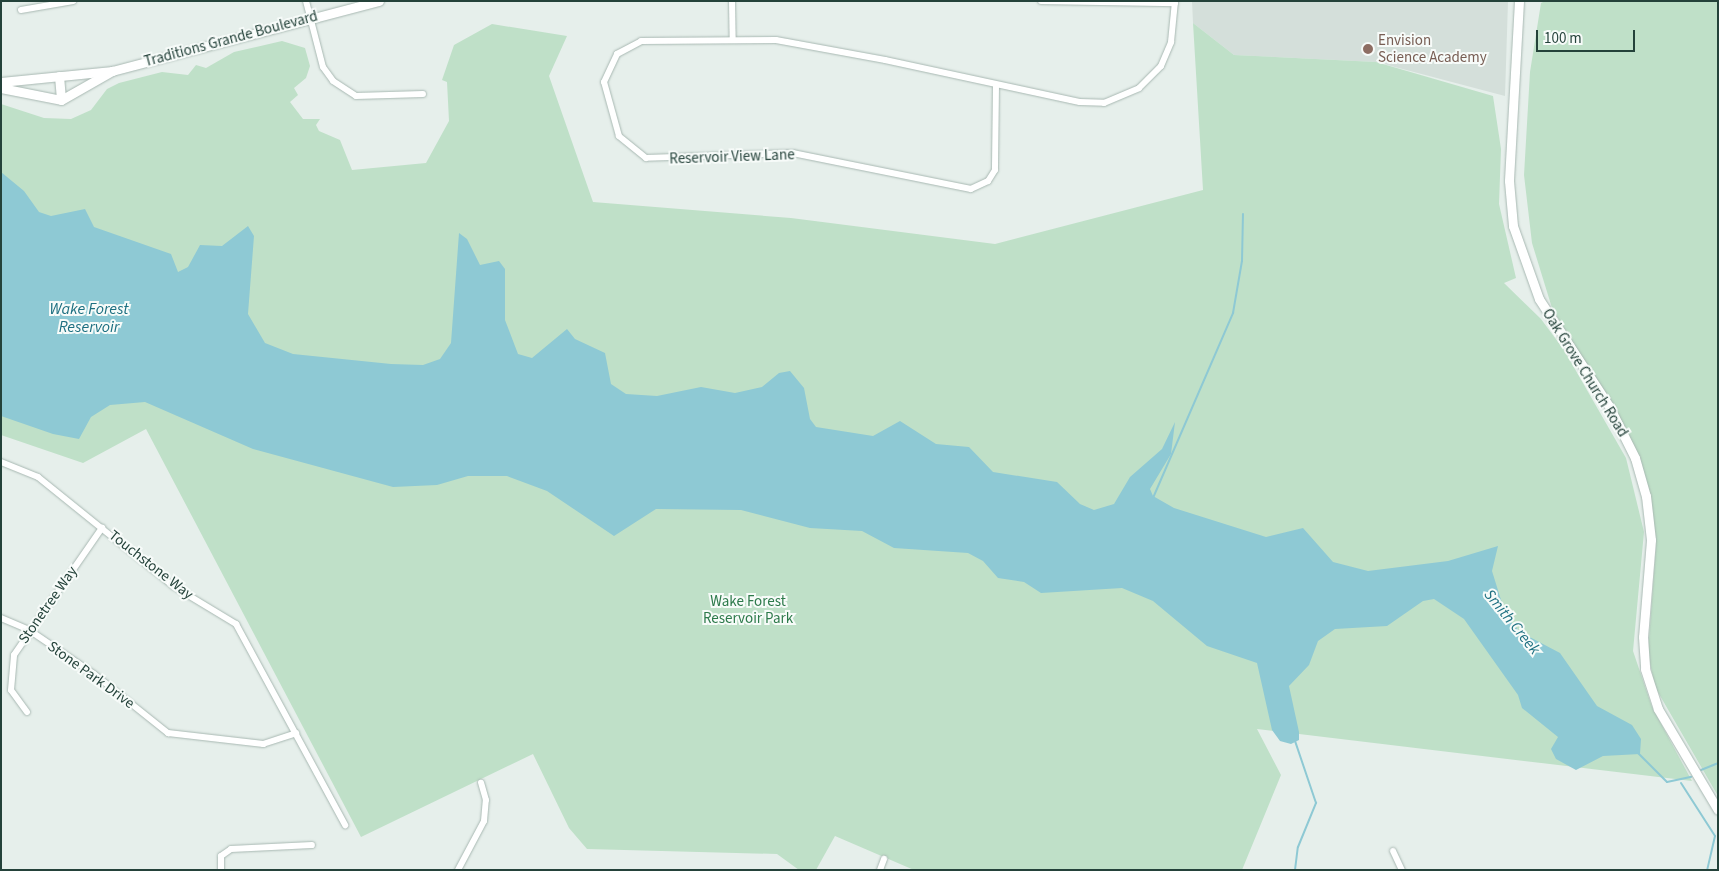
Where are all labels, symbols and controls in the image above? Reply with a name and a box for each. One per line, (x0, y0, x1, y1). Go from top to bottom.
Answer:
street label: Traditions Grande Boulevard (142, 7, 320, 71)
scale bar (1539, 20, 1638, 52)
text: 100 m (1544, 28, 1582, 49)
place label: Envision Science Academy (1378, 31, 1487, 66)
marker: Envision Science Academy (1362, 43, 1374, 55)
street label: Reservoir View Lane (669, 146, 795, 168)
water label: Wake Forest Reservoir (49, 299, 129, 337)
street label: Oak Grove Church Road (1538, 306, 1632, 440)
street label: Touchstone Way (105, 526, 197, 604)
street label: Stonetree Way (15, 563, 81, 647)
water label: Smith Creek (1480, 585, 1544, 659)
park label: Wake Forest Reservoir Park (703, 592, 793, 627)
street label: Stone Park Drive (44, 637, 138, 713)

